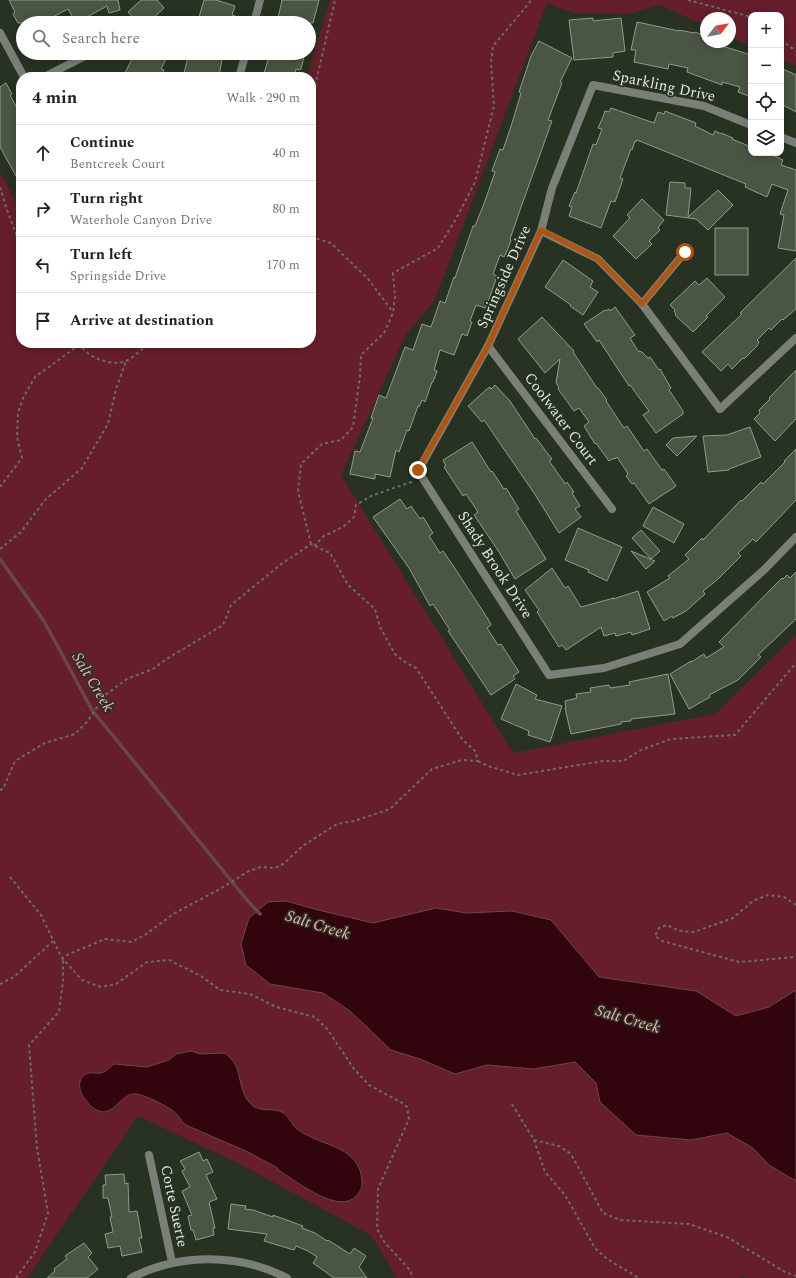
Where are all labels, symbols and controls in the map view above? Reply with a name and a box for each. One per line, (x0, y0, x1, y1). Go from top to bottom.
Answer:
north arrow (700, 12, 736, 48)
map controls (748, 12, 784, 156)
button: + (748, 12, 784, 48)
search box (16, 16, 316, 60)
icon: search (30, 27, 52, 49)
text: Search here (62, 27, 140, 50)
button: − (748, 48, 784, 84)
street label: Sparkling Drive (611, 64, 717, 108)
button: locate (748, 84, 784, 120)
text: 4 min (32, 85, 77, 111)
text: Walk · 290 m (226, 88, 300, 108)
button: layers (748, 120, 784, 156)
text: Continue (70, 131, 135, 154)
icon: ahead (32, 142, 54, 164)
text: 40 m (273, 143, 300, 163)
text: Bentcreek Court (70, 154, 165, 174)
text: Turn right (70, 187, 143, 210)
icon: right (32, 198, 54, 220)
text: 80 m (273, 199, 300, 219)
text: Waterhole Canyon Drive (70, 210, 212, 230)
street label: Springside Drive (471, 222, 537, 332)
text: Turn left (70, 243, 132, 266)
route start (676, 243, 694, 261)
icon: left (32, 254, 54, 276)
text: 170 m (266, 255, 300, 275)
text: Springside Drive (70, 266, 166, 286)
text: Arrive at destination (70, 309, 214, 332)
icon: arrive (32, 310, 54, 332)
street label: Coolwater Court (518, 368, 604, 470)
route end (409, 461, 427, 479)
street label: Shady Brook Drive (452, 507, 538, 623)
water label: Salt Creek (66, 647, 121, 717)
water label: Salt Creek (283, 904, 354, 946)
water label: Salt Creek (593, 998, 664, 1040)
street label: Corte Suerte (154, 1163, 194, 1249)

